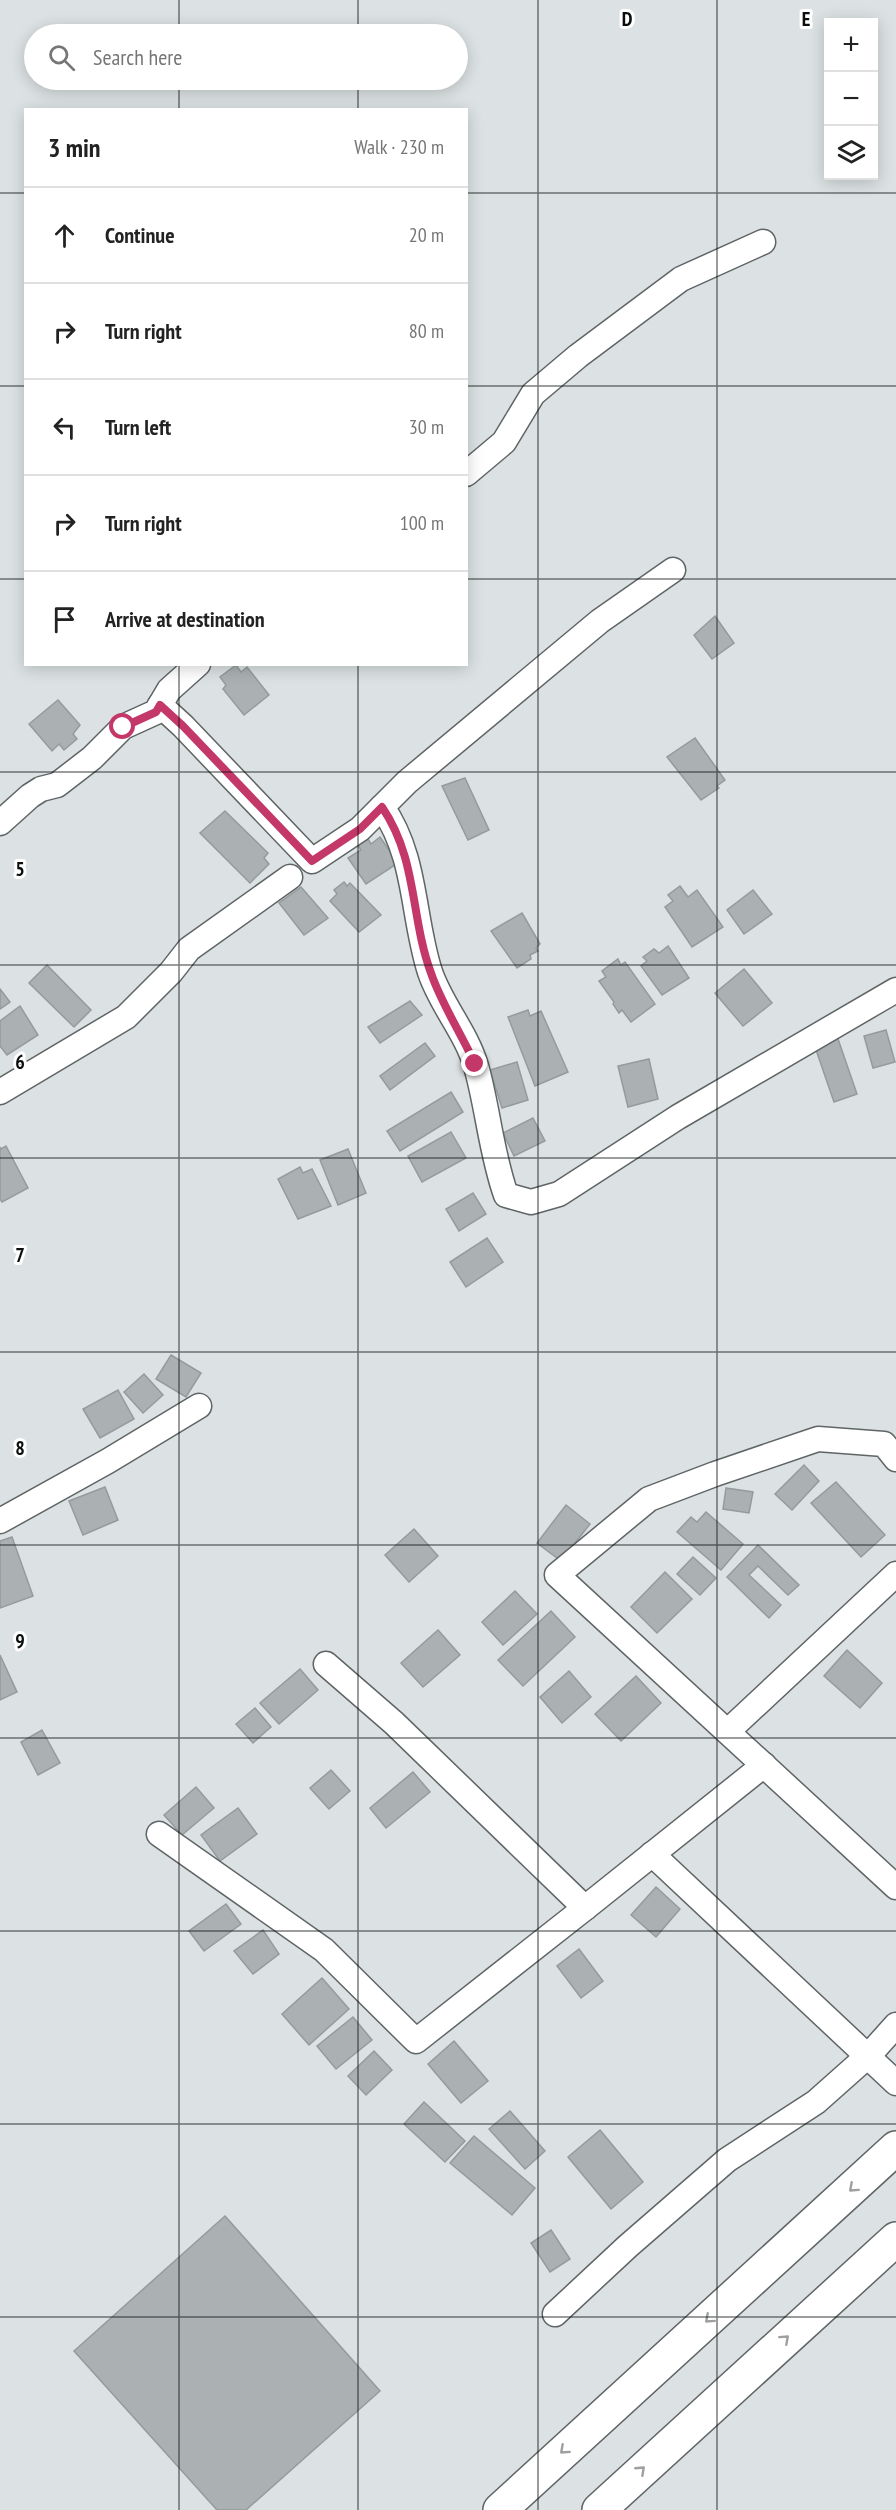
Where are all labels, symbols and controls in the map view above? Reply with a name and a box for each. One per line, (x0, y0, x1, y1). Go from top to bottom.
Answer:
text: D (622, 6, 633, 32)
text: E (802, 6, 810, 32)
map controls (824, 18, 878, 180)
button: + (824, 18, 878, 72)
search box (24, 24, 468, 90)
icon: search (45, 41, 78, 74)
text: Search here (93, 43, 182, 71)
button: − (824, 72, 878, 126)
button: layers (824, 126, 878, 180)
text: 3 min (48, 131, 101, 164)
text: Walk · 230 m (354, 134, 444, 160)
icon: ahead (48, 219, 81, 252)
text: Continue (105, 221, 175, 249)
text: 20 m (409, 222, 444, 248)
icon: right (48, 315, 81, 348)
text: Turn right (105, 317, 182, 345)
text: 80 m (409, 318, 444, 344)
icon: left (48, 411, 81, 444)
text: Turn left (105, 413, 171, 441)
text: 30 m (409, 414, 444, 440)
icon: right (48, 507, 81, 540)
text: Turn right (105, 509, 182, 537)
text: 100 m (400, 510, 444, 536)
icon: arrive (48, 603, 81, 636)
text: Arrive at destination (105, 605, 265, 633)
route start (109, 713, 135, 739)
text: 5 (15, 856, 25, 882)
text: 6 (15, 1049, 25, 1075)
route end (461, 1050, 487, 1076)
text: 7 (15, 1242, 25, 1268)
text: 8 (15, 1435, 25, 1461)
text: 9 (15, 1628, 25, 1654)
one-way arrow (849, 2181, 860, 2192)
one-way arrow (705, 2312, 715, 2323)
one-way arrow (778, 2335, 789, 2346)
one-way arrow (561, 2443, 571, 2454)
one-way arrow (635, 2466, 645, 2477)

